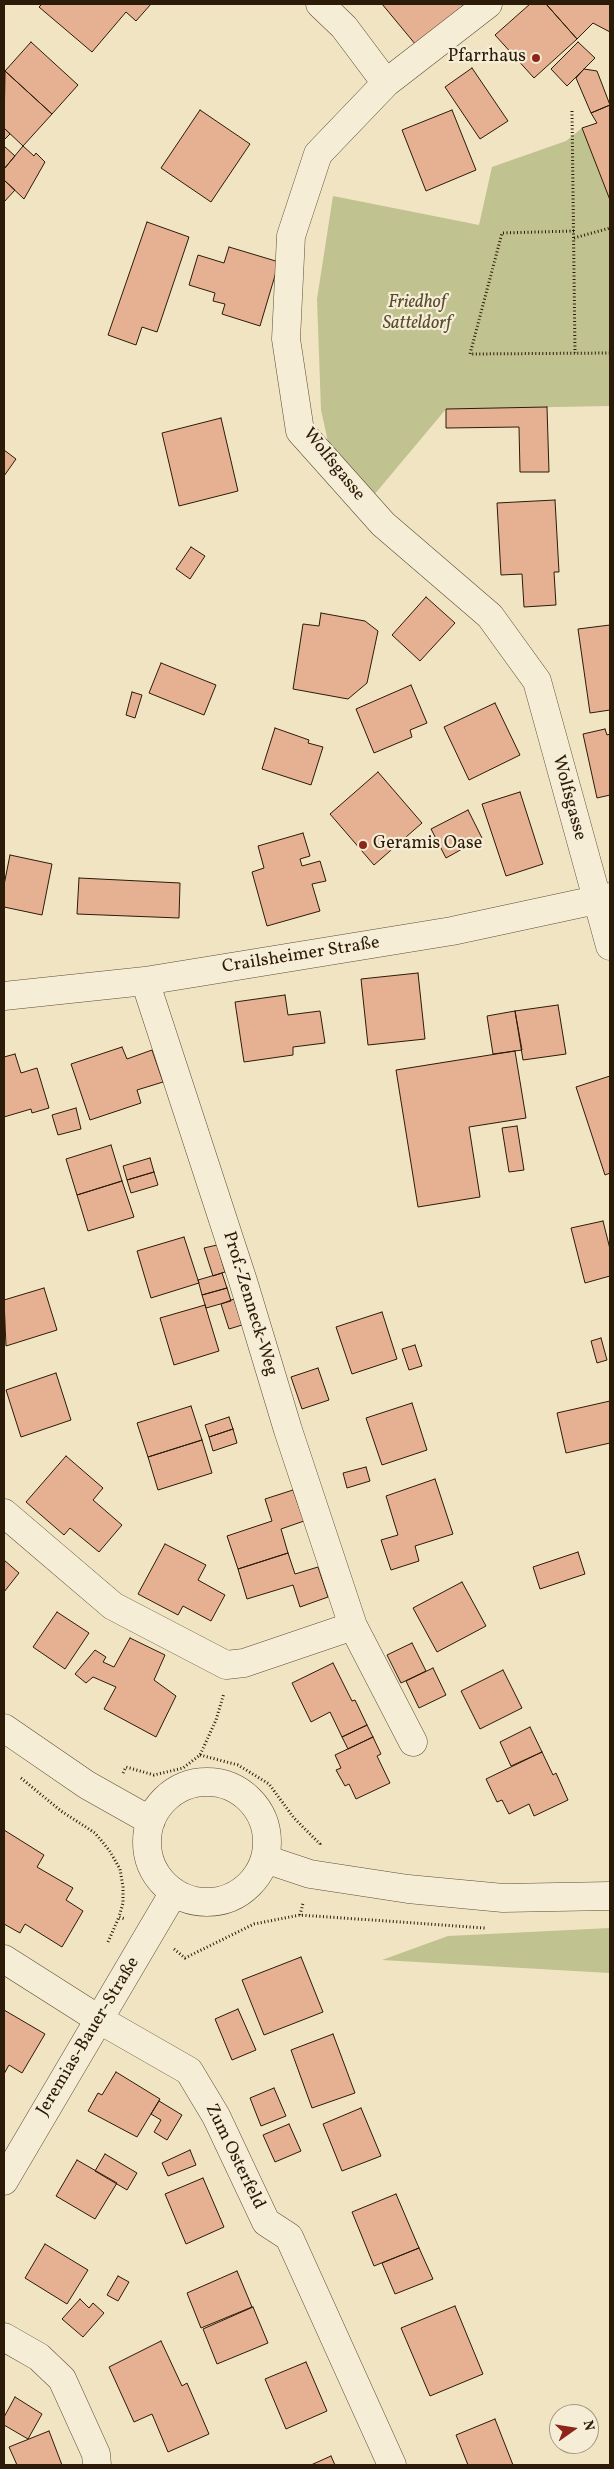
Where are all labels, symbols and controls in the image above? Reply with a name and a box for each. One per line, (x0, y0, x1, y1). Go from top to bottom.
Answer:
place label: Pfarrhaus (448, 47, 526, 69)
marker: Pfarrhaus (530, 52, 542, 64)
park label: Friedhof Satteldorf (383, 293, 451, 336)
street label: Wolfsgasse (297, 424, 369, 506)
street label: Wolfsgasse (546, 753, 590, 843)
place label: Geramis Oase (373, 834, 482, 856)
marker: Geramis Oase (357, 839, 369, 851)
street label: Crailsheimer Straße (221, 933, 381, 979)
street label: Prof.-Zenneck-Weg (217, 1229, 281, 1379)
street label: Jeremias-Bauer-Straße (33, 1954, 145, 2120)
street label: Zum Osterfeld (199, 2101, 269, 2213)
north arrow (549, 2404, 599, 2454)
text: N (578, 2419, 599, 2433)

